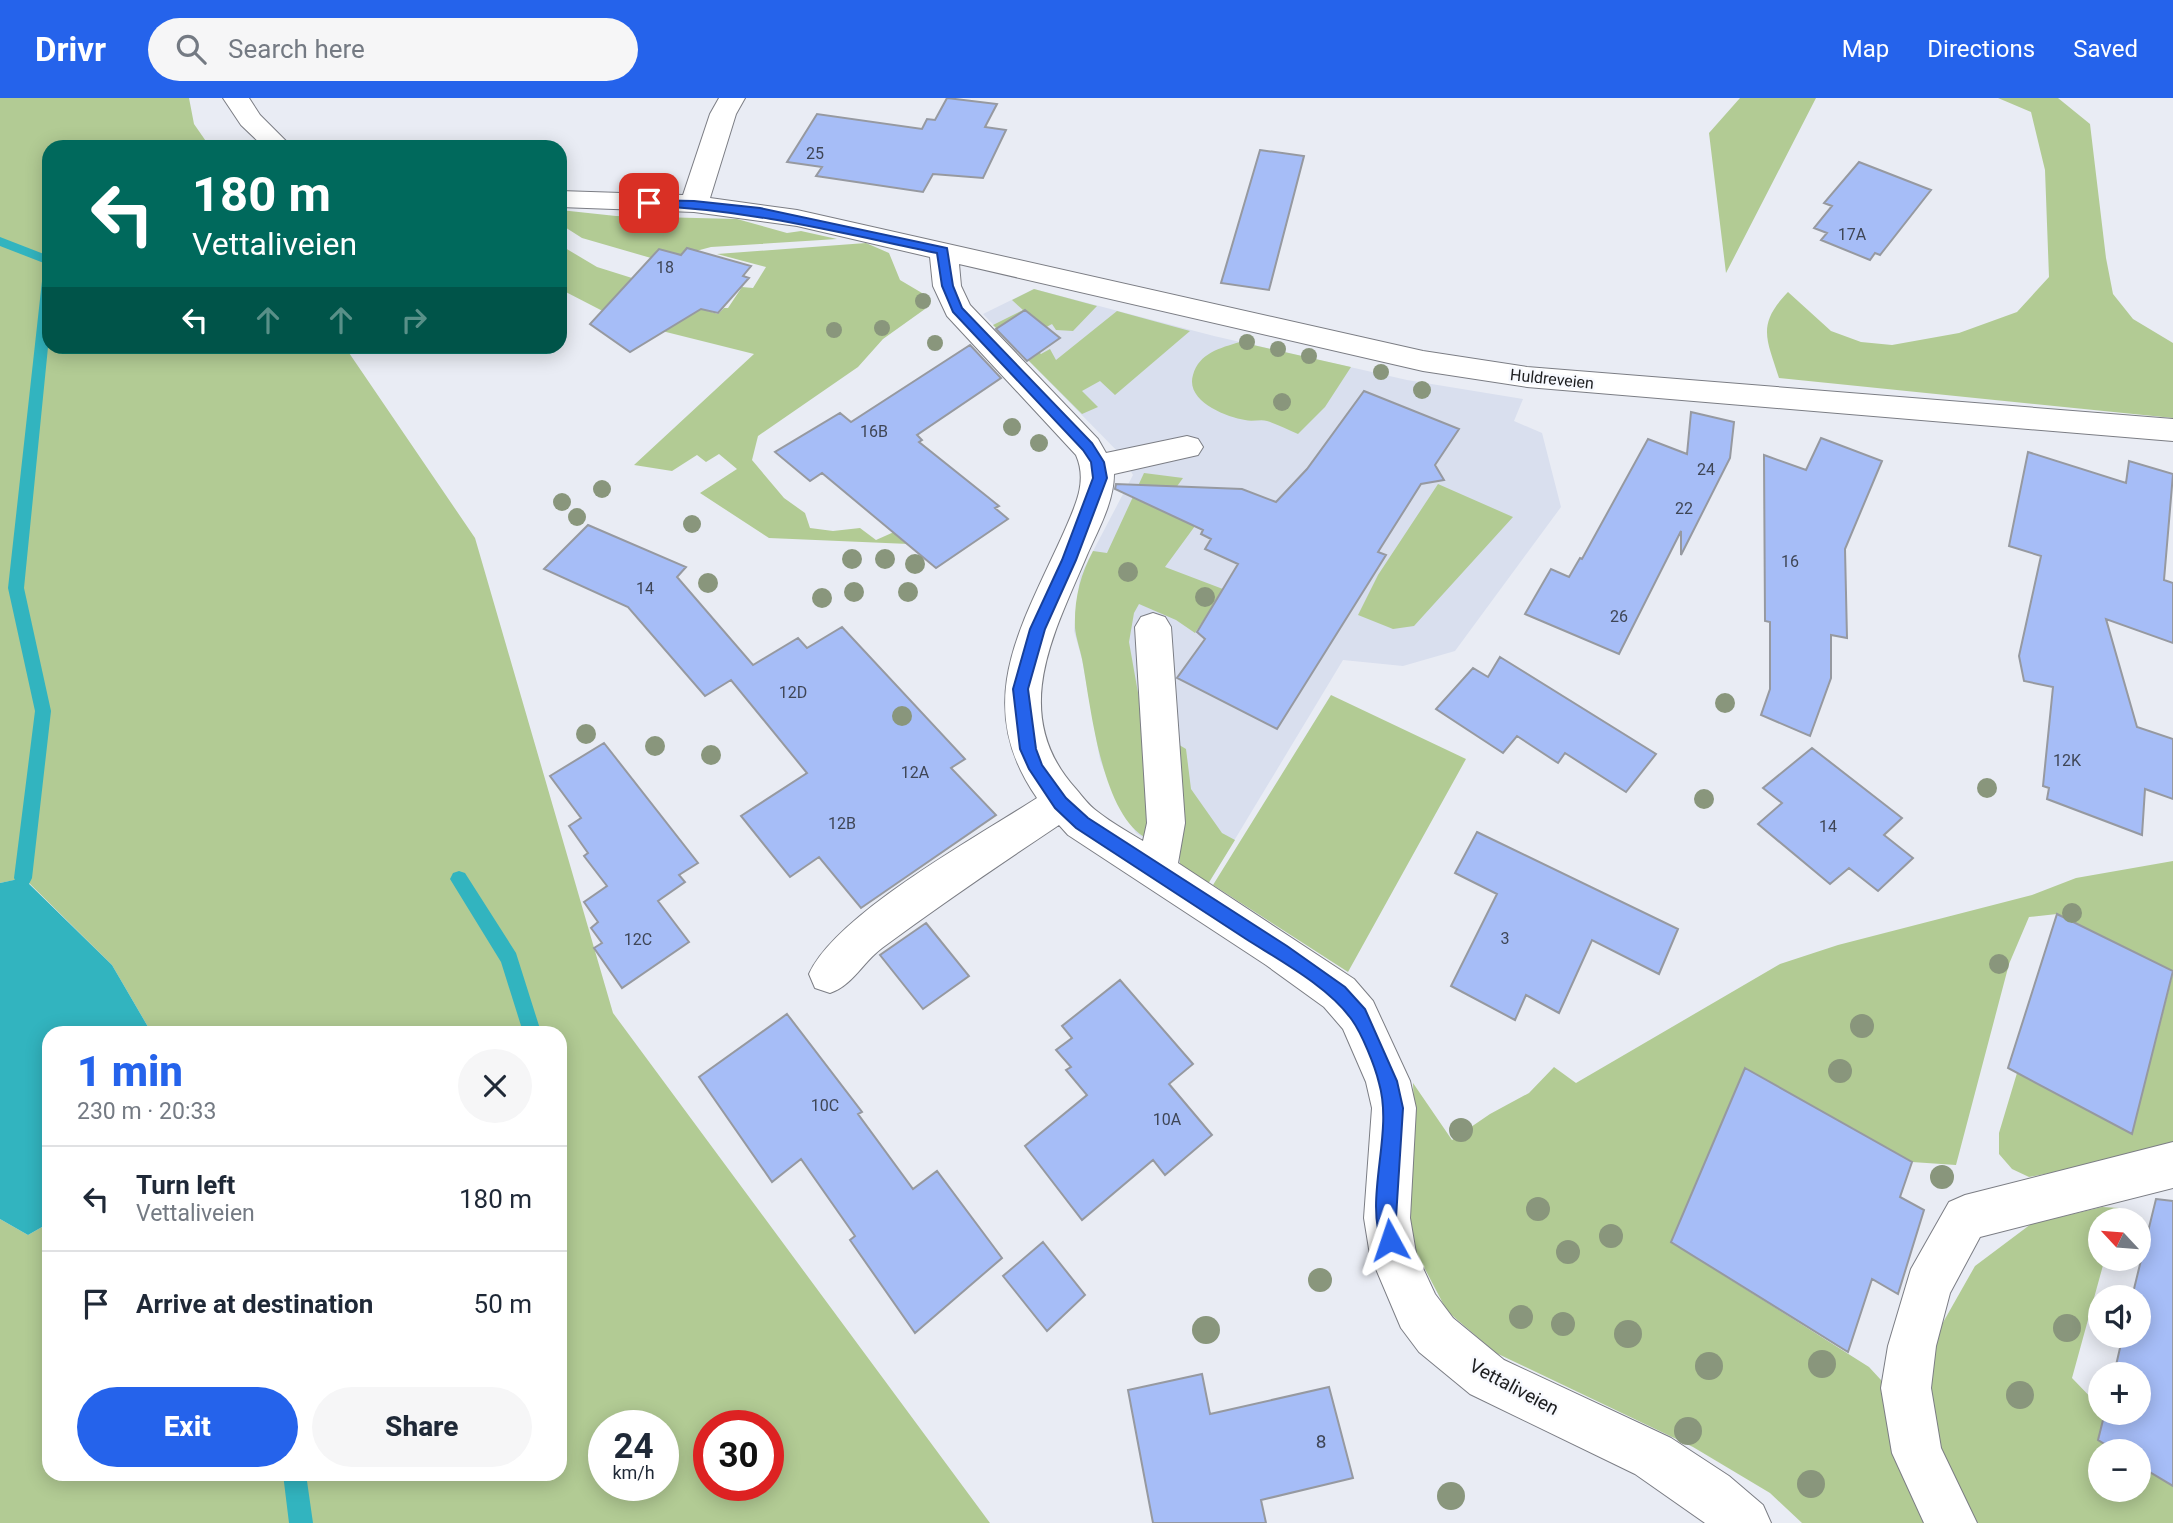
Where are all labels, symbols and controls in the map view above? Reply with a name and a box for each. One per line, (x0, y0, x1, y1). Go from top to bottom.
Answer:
search box (148, 18, 638, 81)
text: Drivr (35, 30, 106, 69)
icon: search (172, 30, 210, 68)
text: Search here (228, 34, 365, 64)
text: Map (1842, 35, 1889, 63)
text: Directions (1927, 35, 2035, 63)
text: Saved (2073, 35, 2138, 63)
house number: 25 (806, 144, 824, 163)
text: 180 m (192, 166, 331, 223)
icon: left (77, 168, 168, 259)
pin (619, 173, 679, 233)
icon: arrive (630, 184, 668, 222)
text: Vettaliveien (192, 225, 357, 263)
house number: 17A (1838, 225, 1867, 244)
house number: 18 (656, 258, 674, 277)
icon: left (176, 301, 214, 339)
icon: ahead (249, 301, 287, 339)
icon: ahead (322, 301, 360, 339)
icon: right (395, 301, 433, 339)
street label: Huldreveien (1509, 365, 1595, 393)
house number: 16B (860, 422, 888, 441)
house number: 24 (1697, 460, 1715, 479)
house number: 22 (1675, 499, 1693, 518)
house number: 16 (1781, 552, 1799, 571)
house number: 14 (636, 579, 654, 598)
house number: 26 (1610, 607, 1628, 626)
house number: 12D (779, 683, 807, 702)
house number: 12K (2053, 751, 2082, 770)
house number: 12A (901, 763, 930, 782)
house number: 12B (828, 814, 856, 833)
house number: 14 (1819, 817, 1837, 836)
house number: 3 (1501, 929, 1510, 948)
house number: 12C (624, 930, 652, 949)
text: 1 min (77, 1047, 183, 1096)
button: close (458, 1049, 532, 1123)
house number: 10C (811, 1096, 839, 1115)
text: 230 m · 20:33 (77, 1098, 216, 1125)
house number: 10A (1153, 1110, 1182, 1129)
text: Turn left (136, 1170, 235, 1200)
icon: left (77, 1180, 115, 1218)
text: 180 m (459, 1184, 532, 1214)
text: Vettaliveien (136, 1200, 255, 1227)
position arrow (1353, 1203, 1427, 1277)
north arrow (2088, 1208, 2151, 1270)
map controls (2088, 1208, 2151, 1502)
icon: arrive (77, 1285, 115, 1323)
button: sound (2088, 1285, 2151, 1348)
text: Arrive at destination (136, 1289, 373, 1319)
text: 50 m (474, 1289, 532, 1319)
street label: Vettaliveien (1465, 1354, 1563, 1420)
button: + (2088, 1362, 2151, 1425)
button: Exit (77, 1387, 298, 1467)
button: Share (312, 1387, 532, 1467)
speed limit sign: 30 (693, 1410, 784, 1501)
text: 24 (613, 1426, 654, 1467)
house number: 8 (1316, 1430, 1326, 1453)
button: − (2088, 1439, 2151, 1502)
text: km/h (612, 1462, 655, 1483)

